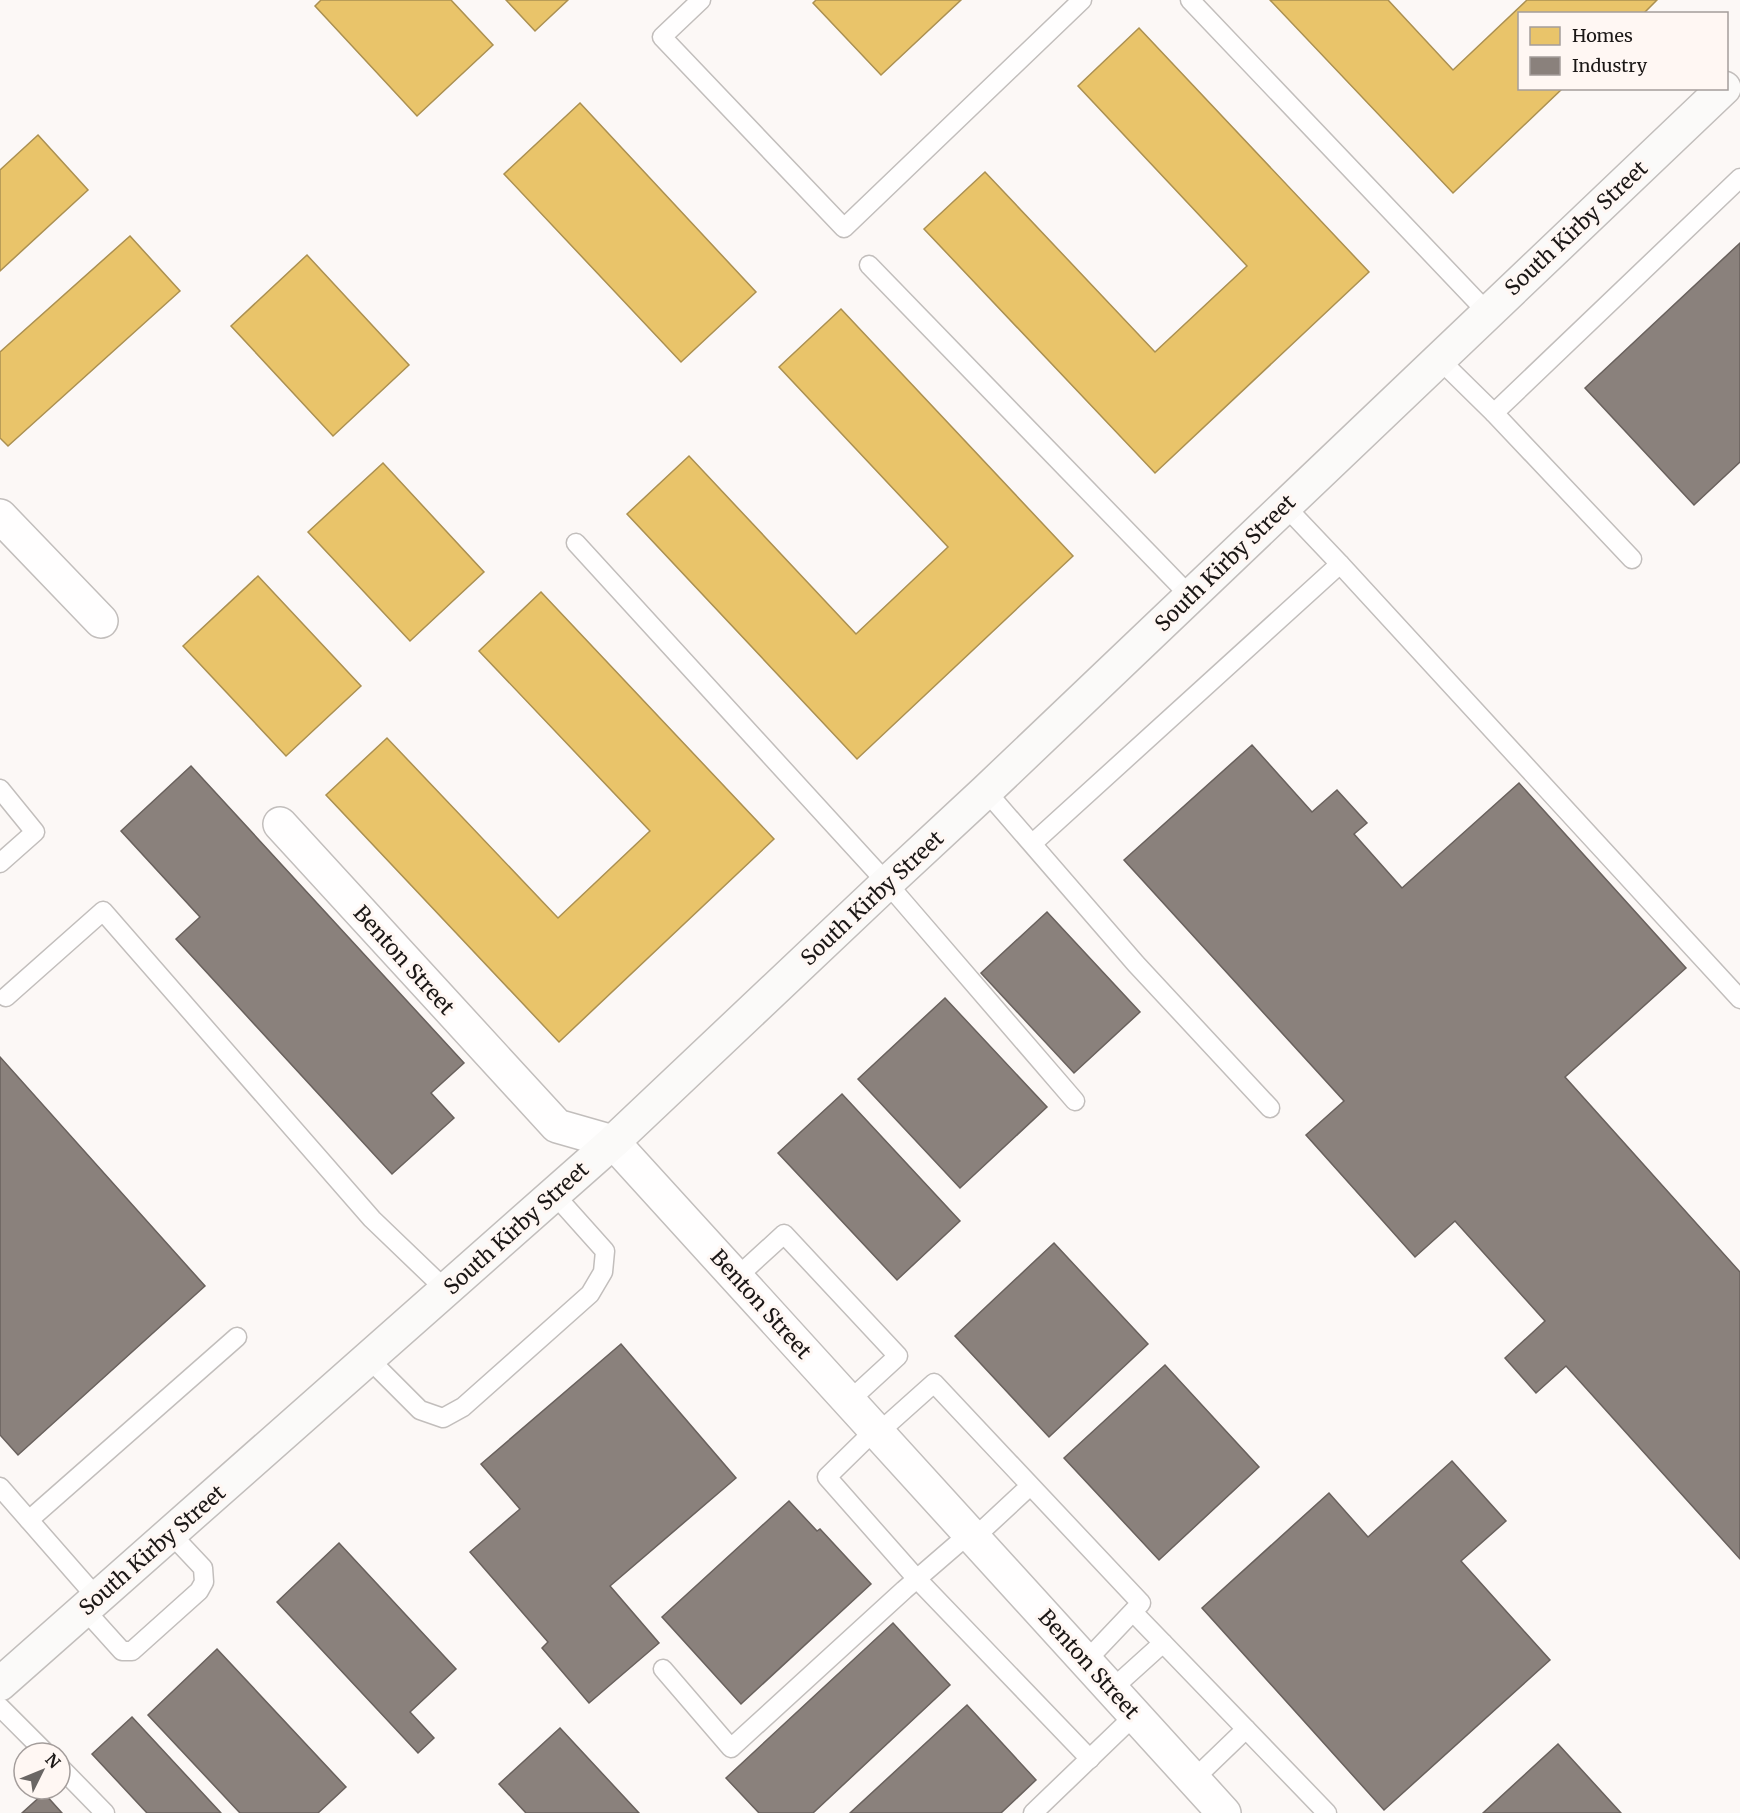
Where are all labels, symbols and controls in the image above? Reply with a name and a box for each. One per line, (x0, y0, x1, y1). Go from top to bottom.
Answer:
legend (1518, 12, 1728, 90)
text: Homes (1572, 24, 1633, 47)
text: Industry (1572, 54, 1648, 77)
street label: South Kirby Street (1499, 155, 1653, 301)
street label: South Kirby Street (1149, 489, 1301, 637)
street label: South Kirby Street (795, 825, 949, 971)
street label: Benton Street (348, 900, 460, 1020)
street label: South Kirby Street (438, 1156, 594, 1300)
street label: Benton Street (705, 1244, 817, 1364)
street label: South Kirby Street (73, 1479, 231, 1621)
street label: Benton Street (1033, 1604, 1145, 1724)
north arrow (12, 1741, 72, 1801)
text: N (41, 1749, 65, 1772)

